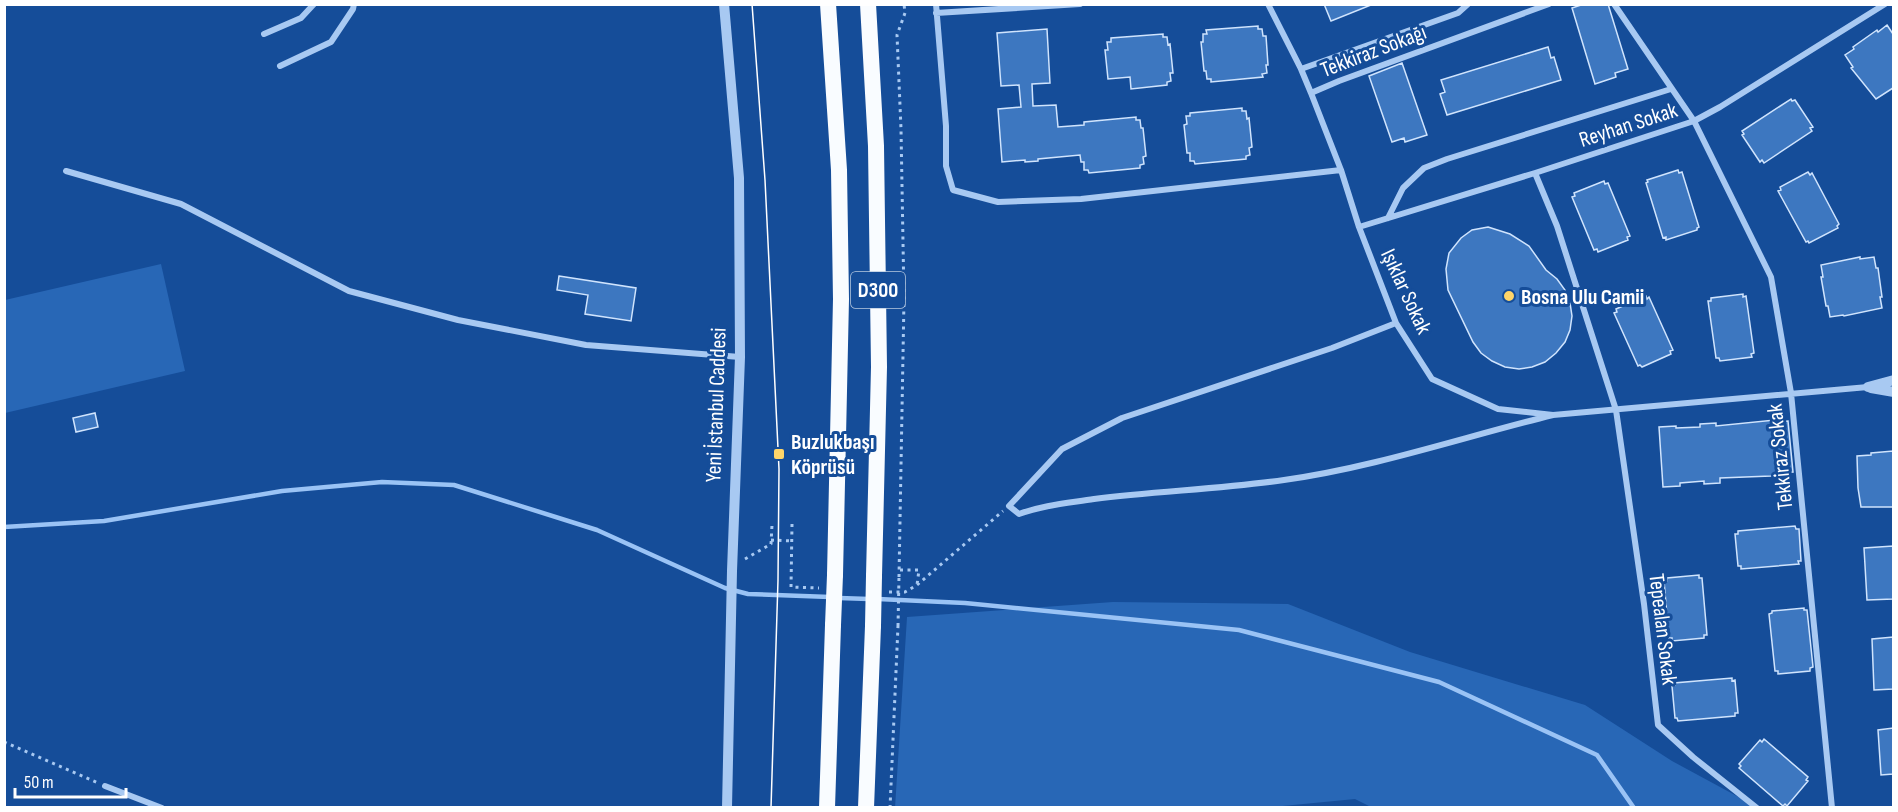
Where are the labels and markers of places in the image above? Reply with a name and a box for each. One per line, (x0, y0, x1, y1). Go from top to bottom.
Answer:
place label: Bosna Ulu Camii (1521, 284, 1644, 311)
marker: Bosna Ulu Camii (1502, 289, 1516, 303)
place label: Buzlukbaşı Köprüsü (791, 429, 874, 481)
marker: Buzlukbaşı Köprüsü (772, 447, 786, 461)

